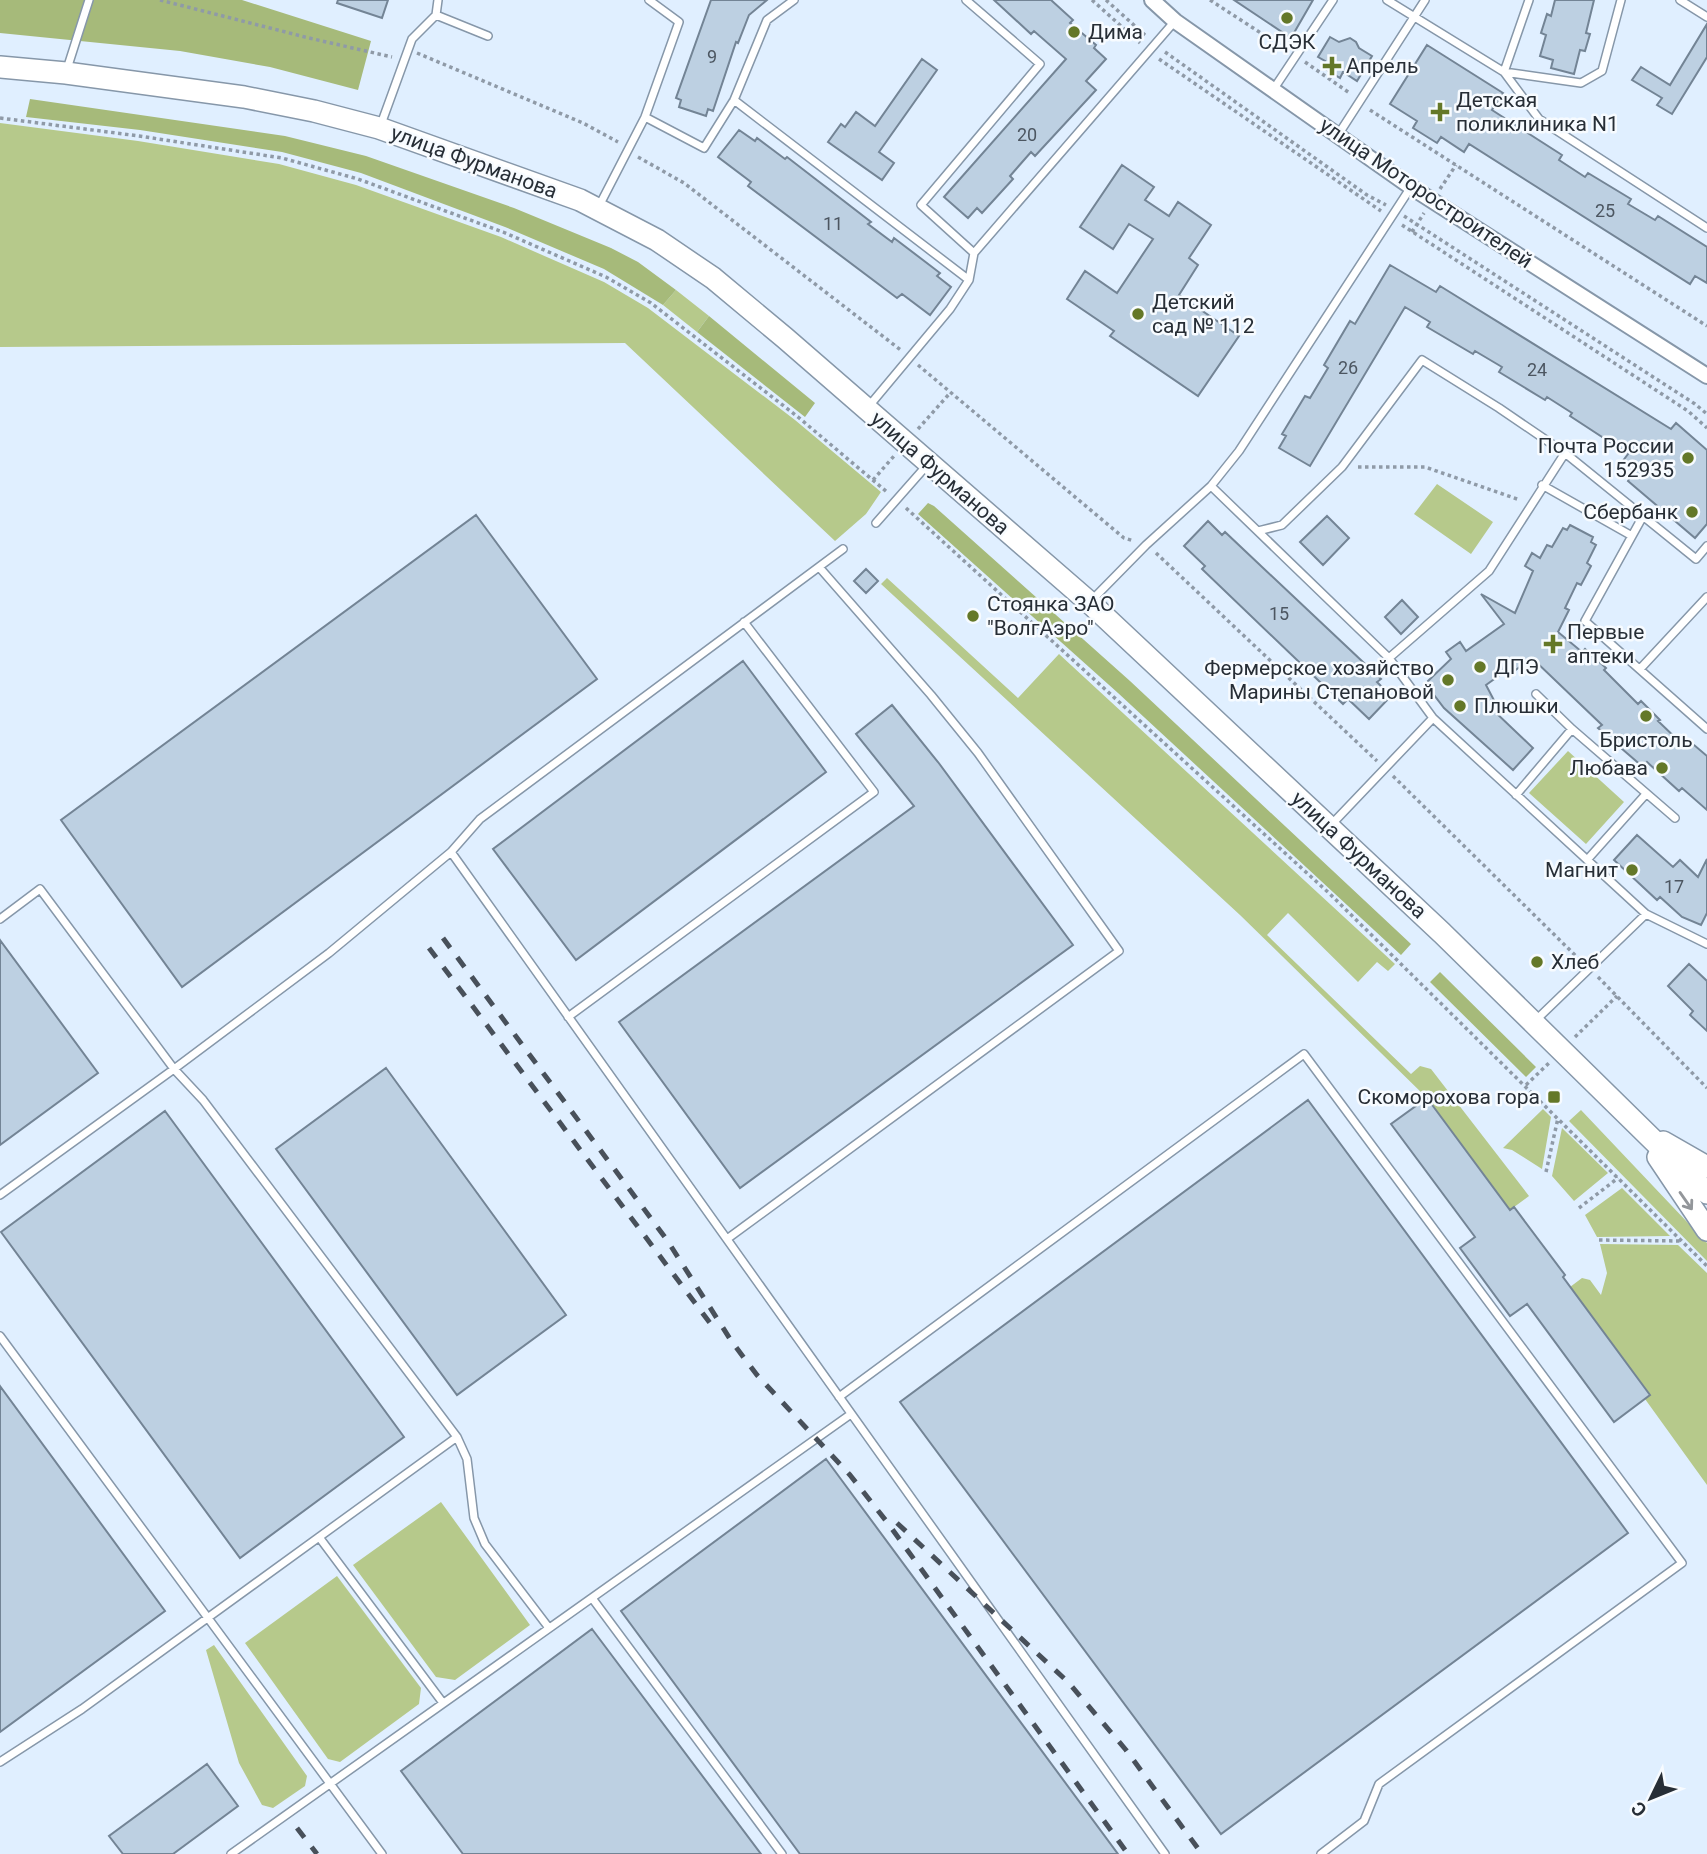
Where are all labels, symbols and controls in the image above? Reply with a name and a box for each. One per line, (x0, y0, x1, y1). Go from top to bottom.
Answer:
marker: СДЭК (1279, 10, 1295, 26)
place label: Дима (1088, 20, 1143, 44)
marker: Дима (1066, 24, 1082, 40)
place label: СДЭК (1258, 30, 1316, 54)
house number: 9 (707, 46, 717, 67)
place label: Апрель (1346, 54, 1418, 78)
marker: Апрель (1324, 58, 1340, 74)
place label: Детская поликлиника N1 (1456, 88, 1619, 136)
marker: Детская поликлиника N1 (1430, 102, 1450, 122)
street label: улица Моторостроителей (1315, 113, 1537, 273)
street label: улица Фурманова (388, 121, 560, 203)
house number: 20 (1017, 124, 1037, 145)
house number: 25 (1595, 200, 1615, 221)
house number: 11 (823, 213, 843, 234)
place label: Детский сад № 112 (1152, 290, 1255, 338)
marker: Детский сад № 112 (1130, 306, 1146, 322)
house number: 26 (1338, 357, 1358, 378)
house number: 24 (1527, 359, 1547, 380)
street label: улица Фурманова (866, 406, 1014, 540)
place label: Почта России 152935 (1538, 434, 1674, 482)
marker: Почта России 152935 (1680, 450, 1696, 466)
place label: Сбербанк (1583, 500, 1679, 524)
marker: Сбербанк (1684, 504, 1700, 520)
place label: Стоянка ЗАО "ВолгАэро" (987, 592, 1114, 640)
house number: 15 (1269, 603, 1289, 624)
marker: Стоянка ЗАО "ВолгАэро" (965, 608, 981, 624)
place label: Первые аптеки (1567, 620, 1644, 668)
marker: Первые аптеки (1545, 636, 1561, 652)
place label: ДПЭ (1494, 655, 1539, 679)
place label: Фермерское хозяйство Марины Степановой (1204, 656, 1434, 704)
marker: ДПЭ (1472, 659, 1488, 675)
marker: Фермерское хозяйство Марины Степановой (1440, 672, 1456, 688)
place label: Плюшки (1474, 694, 1559, 718)
marker: Плюшки (1452, 698, 1468, 714)
marker: Бристоль (1638, 708, 1654, 724)
place label: Бристоль (1599, 728, 1693, 752)
place label: Любава (1570, 756, 1648, 780)
marker: Любава (1654, 760, 1670, 776)
street label: улица Фурманова (1287, 786, 1431, 924)
place label: Магнит (1545, 858, 1618, 882)
marker: Магнит (1624, 862, 1640, 878)
house number: 17 (1664, 876, 1684, 897)
place label: Хлеб (1551, 950, 1599, 974)
marker: Хлеб (1529, 954, 1545, 970)
place label: Скоморохова гора (1357, 1085, 1540, 1109)
marker: Скоморохова гора (1546, 1089, 1562, 1105)
one-way arrow (1679, 1191, 1693, 1210)
north arrow (1616, 1763, 1686, 1833)
text: С (1626, 1797, 1652, 1822)

